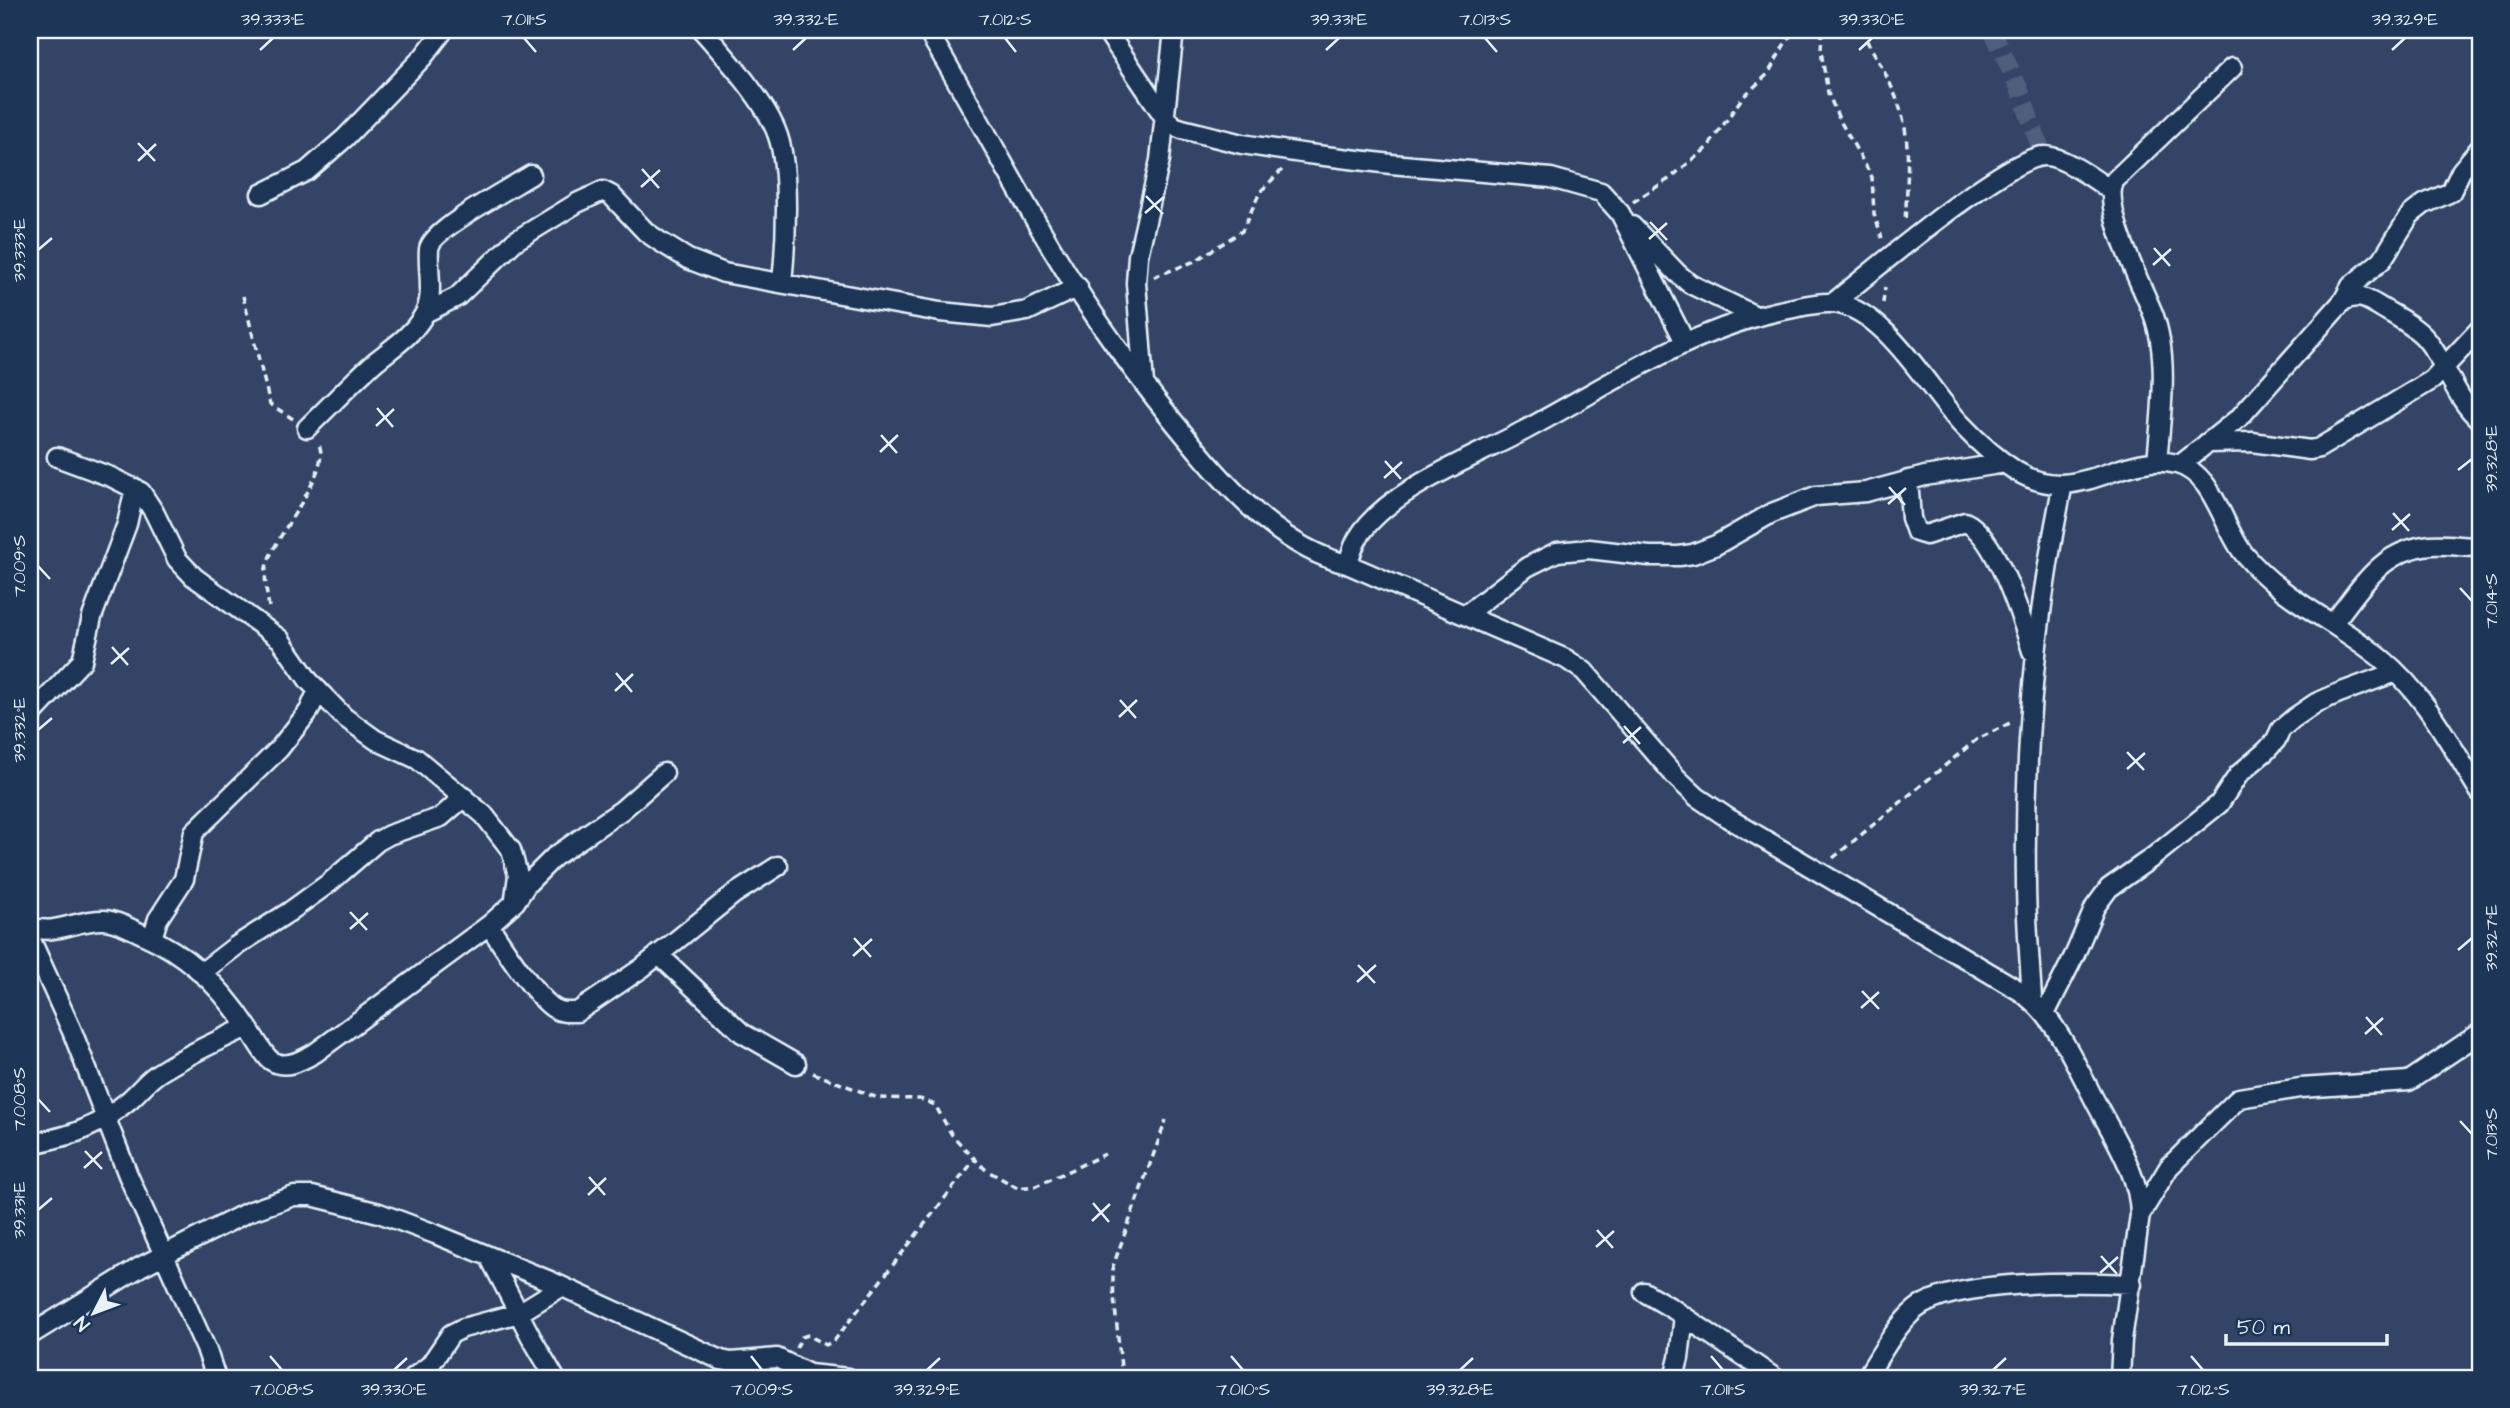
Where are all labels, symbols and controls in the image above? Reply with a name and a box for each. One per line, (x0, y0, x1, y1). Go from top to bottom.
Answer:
text: 39.333°E (241, 7, 305, 32)
text: 7.011°S (501, 7, 547, 32)
text: 39.332°E (773, 7, 839, 32)
text: 7.012°S (978, 7, 1032, 32)
text: 39.331°E (1310, 7, 1368, 32)
text: 7.013°S (1459, 7, 1511, 32)
text: 39.330°E (1839, 7, 1905, 32)
text: 39.329°E (2372, 7, 2438, 32)
text: 39.333°E (7, 218, 32, 282)
text: 39.328°E (2479, 425, 2504, 493)
text: 7.009°S (7, 535, 32, 597)
text: 7.014°S (2479, 573, 2504, 629)
text: 39.332°E (7, 697, 32, 763)
text: 39.327°E (2479, 904, 2504, 972)
text: 7.008°S (7, 1067, 32, 1131)
text: 7.013°S (2479, 1108, 2504, 1160)
text: 39.331°E (7, 1181, 32, 1239)
north arrow (60, 1278, 130, 1348)
scale bar (2226, 1303, 2388, 1347)
text: N (68, 1310, 97, 1337)
text: 50 m (2237, 1313, 2291, 1342)
text: 7.008°S (250, 1377, 314, 1402)
text: 39.330°E (361, 1377, 427, 1402)
text: 7.009°S (731, 1377, 793, 1402)
text: 39.329°E (894, 1377, 960, 1402)
text: 7.010°S (1216, 1377, 1270, 1402)
text: 39.328°E (1426, 1377, 1494, 1402)
text: 7.011°S (1700, 1377, 1746, 1402)
text: 39.327°E (1959, 1377, 2027, 1402)
text: 7.012°S (2176, 1377, 2230, 1402)

